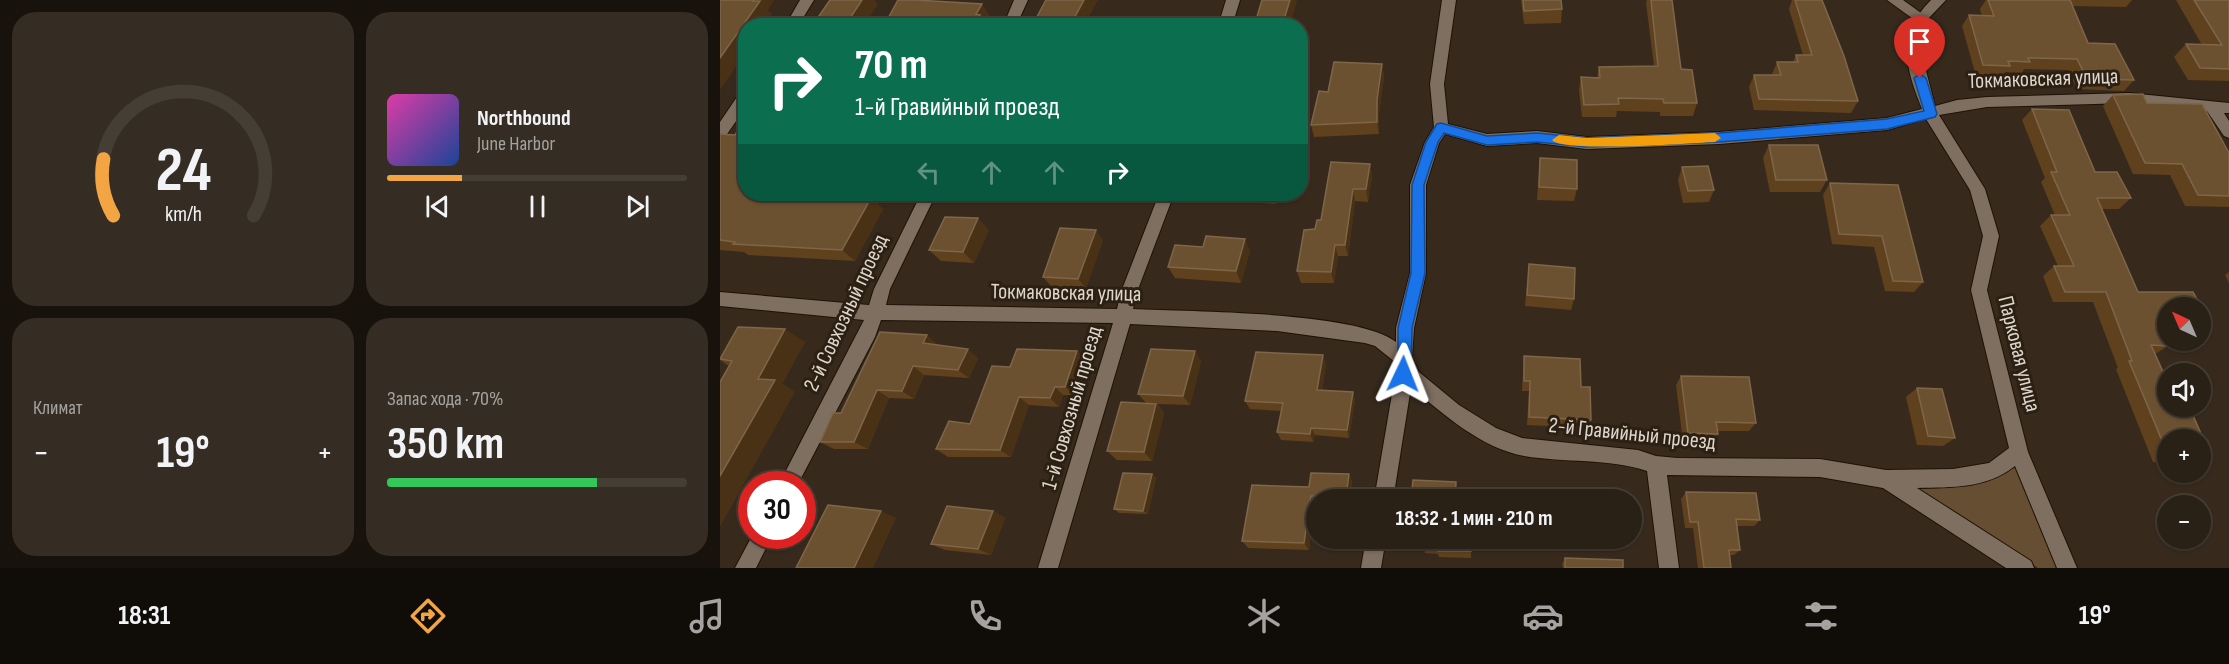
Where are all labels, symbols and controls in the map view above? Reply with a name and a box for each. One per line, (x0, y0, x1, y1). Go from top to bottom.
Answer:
pin (1894, 16, 1945, 78)
icon: arrive (1903, 25, 1936, 58)
text: 70 m (855, 40, 928, 91)
icon: right (756, 42, 834, 120)
street label: Токмаковская улица (1967, 63, 2119, 95)
text: 1-й Гравийный проезд (855, 91, 1059, 123)
text: Northbound (477, 105, 571, 132)
text: June Harbor (477, 132, 555, 156)
text: 24 (155, 134, 211, 209)
icon: left (912, 156, 945, 189)
icon: ahead (975, 156, 1008, 189)
icon: ahead (1038, 156, 1071, 189)
icon: right (1101, 156, 1134, 189)
icon: previous (421, 190, 454, 223)
icon: pause (521, 190, 554, 223)
icon: next (621, 190, 654, 223)
text: km/h (164, 202, 202, 227)
street label: 2-й Совхозный проезд (798, 230, 894, 396)
street label: Токмаковская улица (990, 278, 1142, 308)
street label: Парковая улица (1992, 293, 2046, 415)
north arrow (2157, 297, 2211, 351)
map controls (2157, 297, 2211, 549)
street label: 1-й Совхозный проезд (1036, 323, 1108, 493)
position arrow (1371, 342, 1435, 406)
button: sound (2157, 363, 2211, 417)
text: Запас хода · 70% (387, 387, 503, 411)
text: Климат (33, 396, 83, 420)
street label: 2-й Гравийный проезд (1547, 412, 1717, 456)
text: 350 km (387, 417, 504, 472)
text: 19° (156, 426, 210, 481)
button: + (2157, 429, 2211, 483)
text: − (33, 433, 49, 473)
text: + (317, 433, 333, 473)
speed limit sign: 30 (738, 471, 816, 549)
button: − (2157, 495, 2211, 549)
text: 18:32 · 1 мин · 210 m (1395, 505, 1553, 532)
icon: directions (407, 595, 449, 637)
icon: music (686, 595, 728, 637)
icon: phone (964, 595, 1006, 637)
icon: climate (1243, 595, 1285, 637)
icon: car (1522, 595, 1564, 637)
icon: filters (1800, 595, 1842, 637)
text: 18:31 (118, 600, 170, 632)
text: 19° (2079, 600, 2111, 632)

